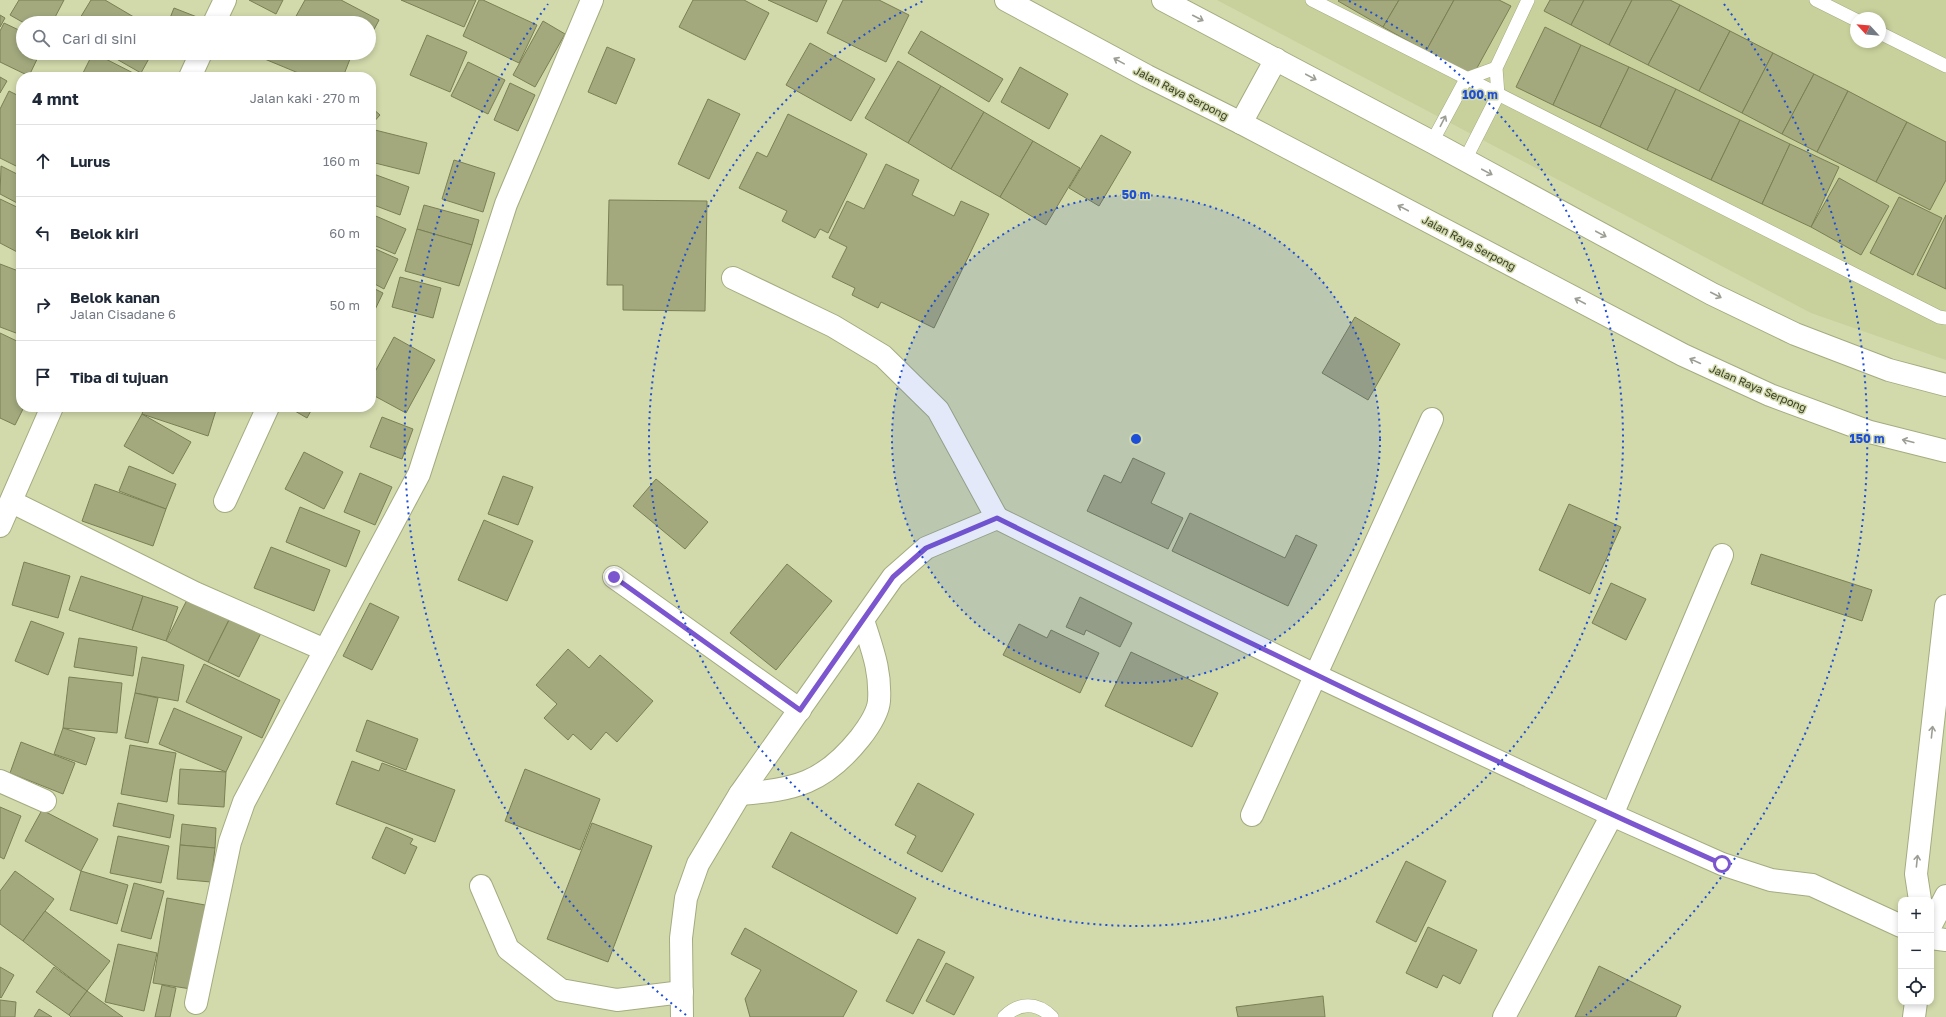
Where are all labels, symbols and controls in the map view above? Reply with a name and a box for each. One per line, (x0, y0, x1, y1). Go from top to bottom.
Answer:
north arrow (1850, 12, 1886, 48)
one-way arrow (1192, 15, 1204, 22)
search box (16, 16, 376, 60)
icon: search (30, 27, 52, 49)
text: Cari di sini (62, 29, 137, 47)
one-way arrow (1113, 57, 1125, 65)
street label: Jalan Raya Serpong (1132, 63, 1231, 122)
one-way arrow (1305, 74, 1317, 81)
text: 100 m (1462, 87, 1498, 102)
text: 4 mnt (32, 88, 79, 109)
text: Jalan kaki · 270 m (250, 90, 360, 106)
one-way arrow (1440, 115, 1447, 127)
icon: ahead (32, 150, 54, 172)
text: Lurus (70, 152, 111, 170)
text: 160 m (323, 153, 360, 169)
one-way arrow (1481, 169, 1493, 176)
text: 50 m (1122, 187, 1150, 202)
one-way arrow (1397, 204, 1409, 212)
street label: Jalan Raya Serpong (1420, 212, 1518, 273)
icon: left (32, 222, 54, 244)
text: Belok kiri (70, 224, 139, 242)
text: 60 m (329, 225, 360, 241)
one-way arrow (1595, 230, 1607, 238)
text: Belok kanan (70, 288, 160, 306)
one-way arrow (1709, 292, 1721, 299)
icon: right (32, 294, 54, 316)
text: 50 m (330, 297, 360, 313)
one-way arrow (1574, 297, 1586, 304)
text: Jalan Cisadane 6 (70, 306, 176, 322)
one-way arrow (1690, 357, 1702, 364)
street label: Jalan Raya Serpong (1708, 361, 1809, 414)
icon: arrive (32, 366, 54, 388)
text: Tiba di tujuan (70, 368, 168, 386)
text: 150 m (1850, 431, 1884, 446)
centre of rings (1129, 432, 1143, 446)
one-way arrow (1902, 437, 1915, 445)
route end (605, 568, 623, 586)
one-way arrow (1928, 726, 1936, 739)
route start (1713, 855, 1731, 873)
one-way arrow (1914, 855, 1921, 868)
map controls (1898, 897, 1934, 1005)
button: + (1898, 897, 1934, 933)
button: − (1898, 933, 1934, 969)
button: locate (1898, 969, 1934, 1005)

